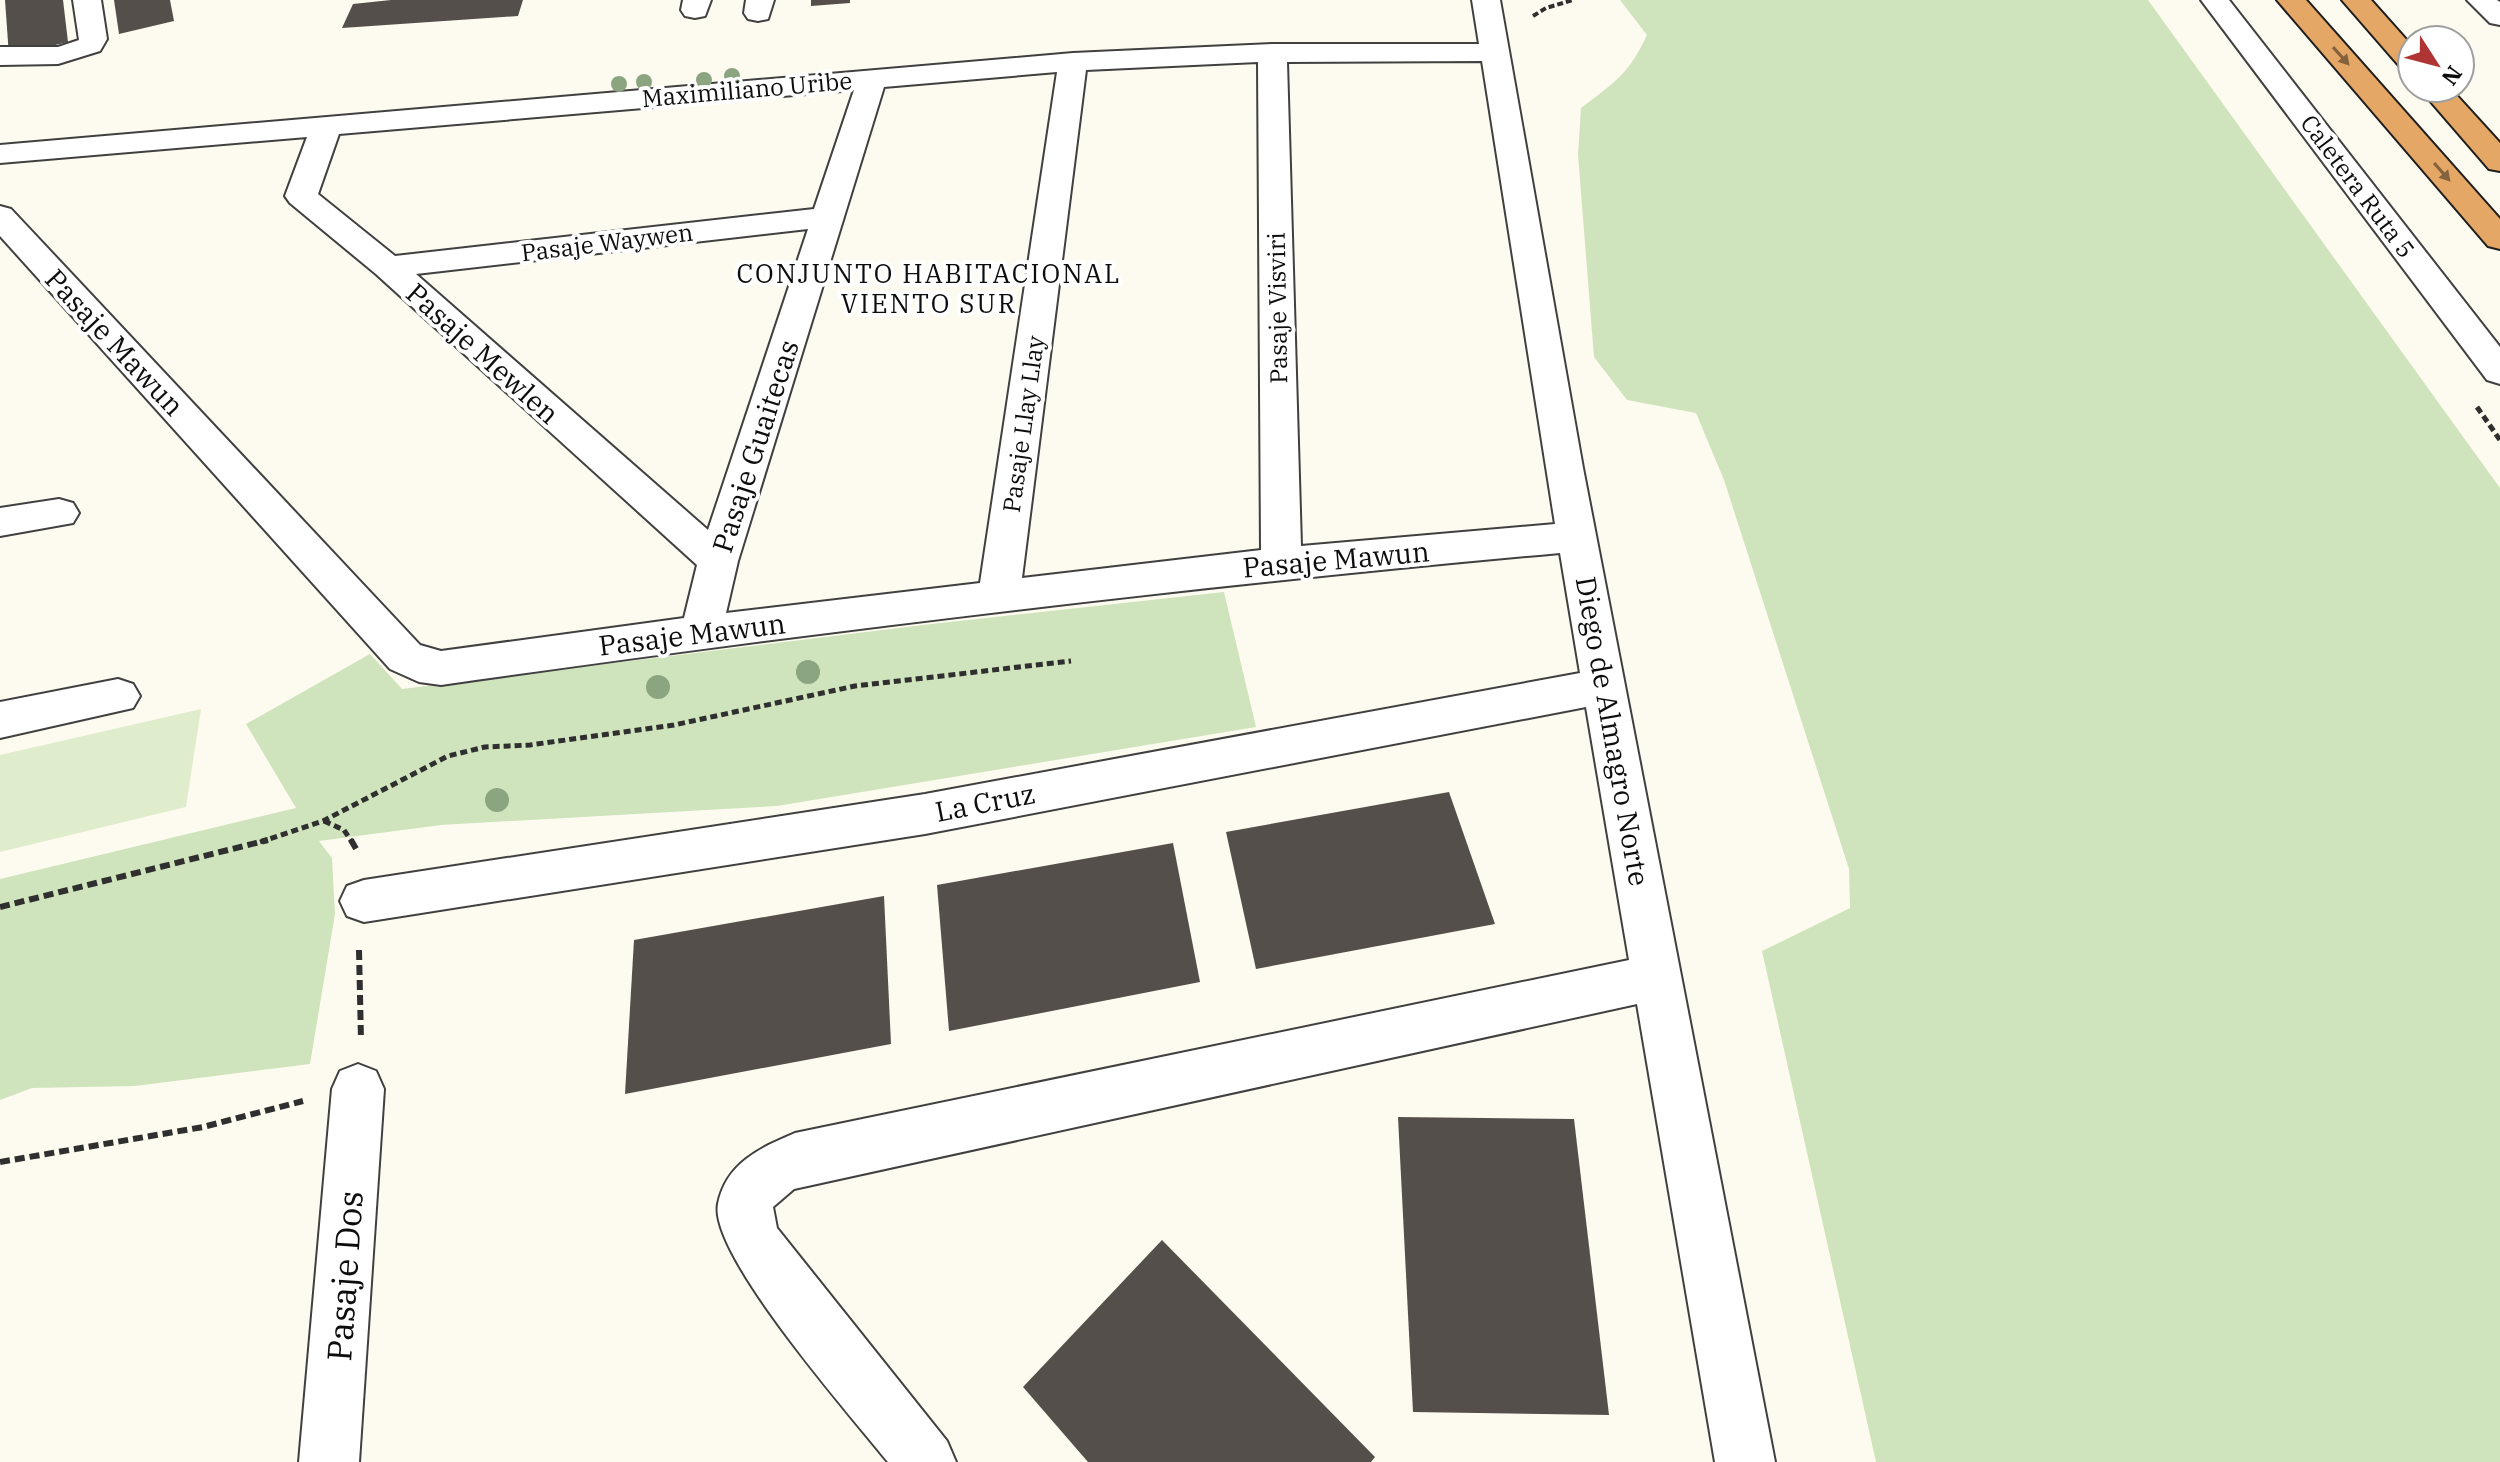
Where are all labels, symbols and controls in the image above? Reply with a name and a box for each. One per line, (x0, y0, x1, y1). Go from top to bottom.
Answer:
north arrow (2396, 24, 2476, 104)
one-way arrow (2332, 47, 2350, 66)
text: N (2436, 60, 2469, 92)
street label: Maximiliano Uribe (640, 64, 854, 114)
street label: Caletera Ruta 5 (2294, 108, 2422, 264)
one-way arrow (2433, 162, 2450, 182)
street label: Pasaje Waywen (519, 216, 695, 268)
street label: Pasaje Visviri (1260, 232, 1294, 384)
district label: CONJUNTO HABITACIONAL VIENTO SUR (737, 256, 1121, 320)
street label: Pasaje Mawun (37, 261, 193, 423)
street label: Pasaje Mewlen (399, 274, 567, 432)
street label: Pasaje Llay Llay (995, 333, 1051, 514)
street label: Pasaje Guaitecas (703, 335, 807, 557)
street label: Pasaje Mawun (1241, 532, 1431, 586)
street label: Diego de Almagro Norte (1568, 573, 1658, 889)
street label: Pasaje Mawun (597, 604, 787, 664)
street label: La Cruz (932, 774, 1038, 830)
street label: Pasaje Dos (316, 1189, 372, 1363)

